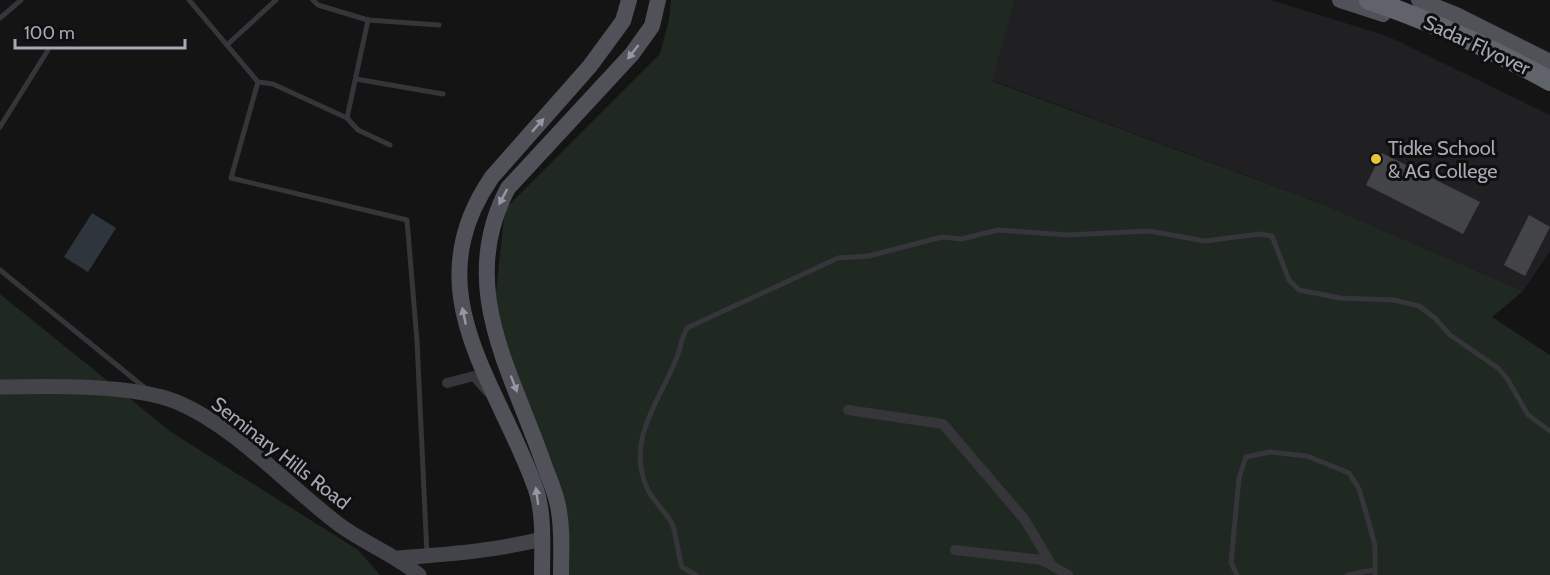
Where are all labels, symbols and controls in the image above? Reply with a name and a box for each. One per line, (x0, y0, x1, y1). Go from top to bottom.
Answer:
street label: Sadar Flyover (1420, 10, 1535, 80)
scale bar (15, 12, 184, 50)
text: 100 m (24, 22, 75, 44)
one-way arrow (627, 43, 639, 59)
one-way arrow (531, 118, 544, 133)
place label: Tidke School & AG College (1388, 136, 1498, 183)
marker: Tidke School & AG College (1369, 152, 1383, 166)
one-way arrow (498, 188, 508, 205)
one-way arrow (459, 306, 468, 325)
one-way arrow (510, 375, 520, 393)
street label: Seminary Hills Road (207, 391, 355, 515)
one-way arrow (532, 486, 541, 505)

